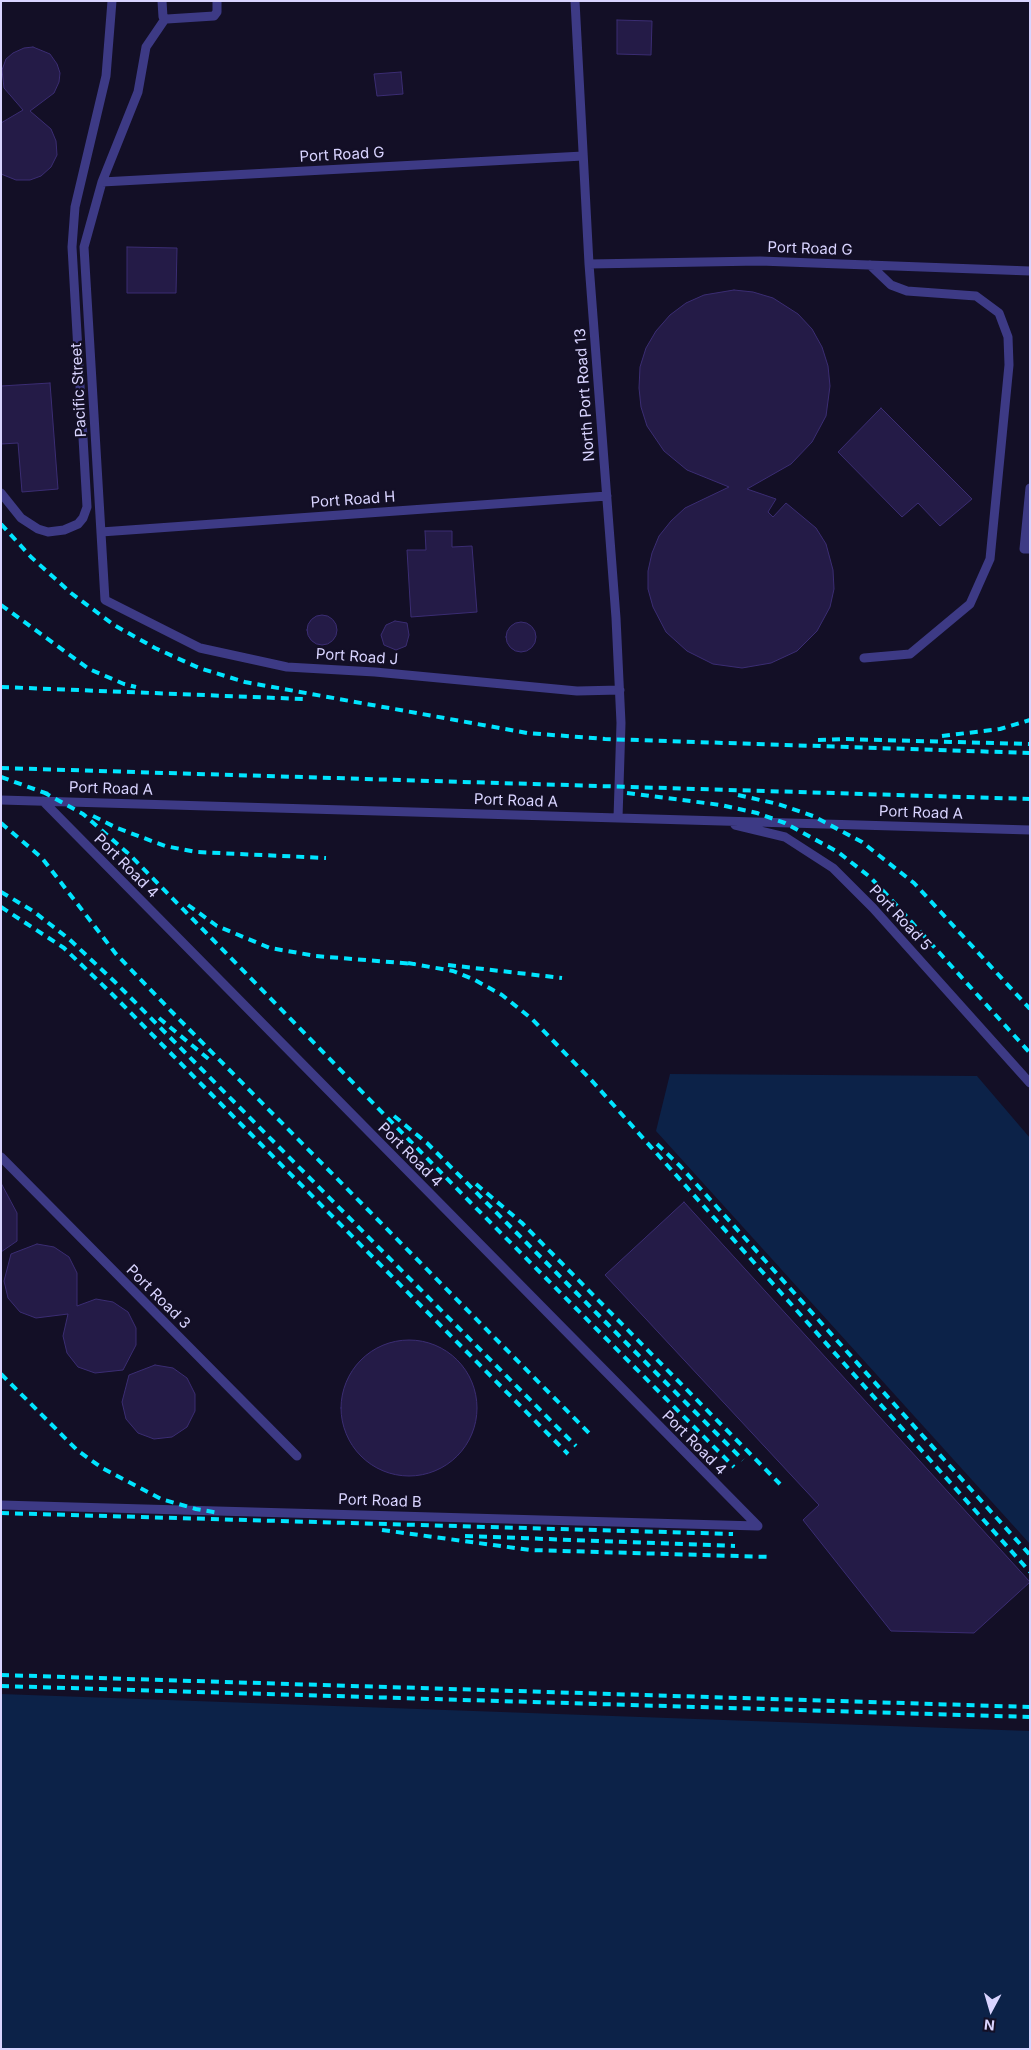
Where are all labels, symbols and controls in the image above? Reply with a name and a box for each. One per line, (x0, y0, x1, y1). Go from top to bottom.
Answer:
street label: Port Road G (299, 144, 385, 166)
street label: Port Road G (767, 239, 853, 259)
street label: North Port Road 13 (571, 328, 599, 462)
street label: Pacific Street (68, 342, 90, 438)
street label: Port Road H (310, 488, 396, 512)
street label: Port Road J (315, 645, 399, 669)
street label: Port Road A (69, 779, 153, 799)
street label: Port Road A (474, 791, 558, 811)
street label: Port Road A (879, 803, 963, 823)
street label: Port Road 4 (90, 830, 162, 902)
street label: Port Road 5 (865, 882, 935, 954)
street label: Port Road 4 (374, 1119, 446, 1191)
street label: Port Road 3 (122, 1261, 194, 1333)
street label: Port Road 4 (658, 1407, 730, 1479)
street label: Port Road B (338, 1491, 422, 1511)
north arrow (966, 1985, 1016, 2035)
text: N (983, 2016, 996, 2034)

